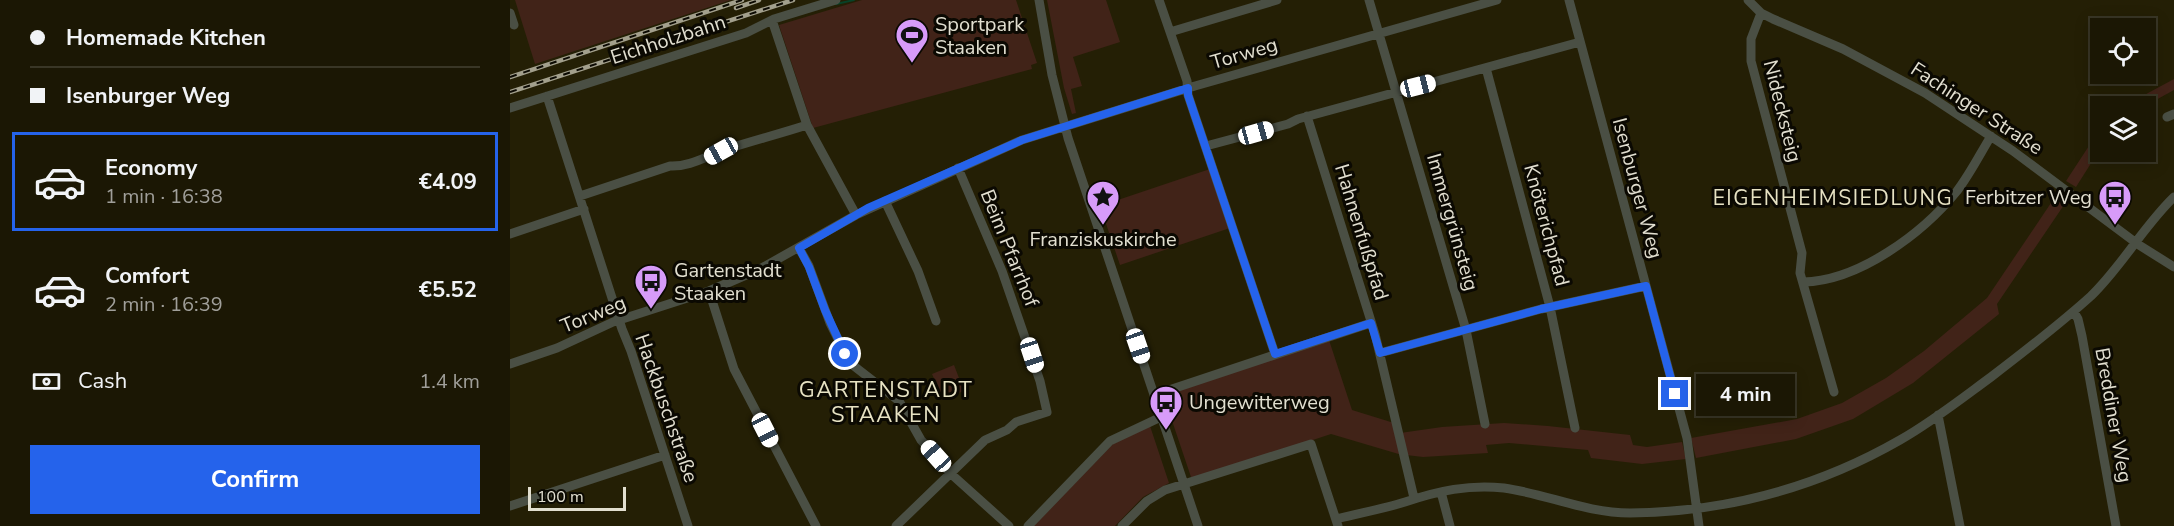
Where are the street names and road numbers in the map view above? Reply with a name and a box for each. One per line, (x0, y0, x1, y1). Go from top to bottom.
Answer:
street label: Eichholzbahn (607, 8, 729, 71)
street label: Torweg (1208, 31, 1281, 76)
street label: Fachinger Straße (1906, 56, 2048, 161)
street label: Nidecksteig (1757, 57, 1808, 165)
street label: Isenburger Weg (1606, 115, 1669, 261)
street label: Immergrünsteig (1420, 150, 1485, 294)
street label: Hahnenfußpfad (1328, 161, 1395, 304)
street label: Knöterichpfad (1517, 161, 1576, 289)
street label: Beim Pfarrhof (974, 186, 1045, 311)
street label: Torweg (556, 289, 630, 340)
street label: Hackbuschstraße (628, 330, 705, 486)
street label: Breddiner Weg (2088, 345, 2139, 485)

